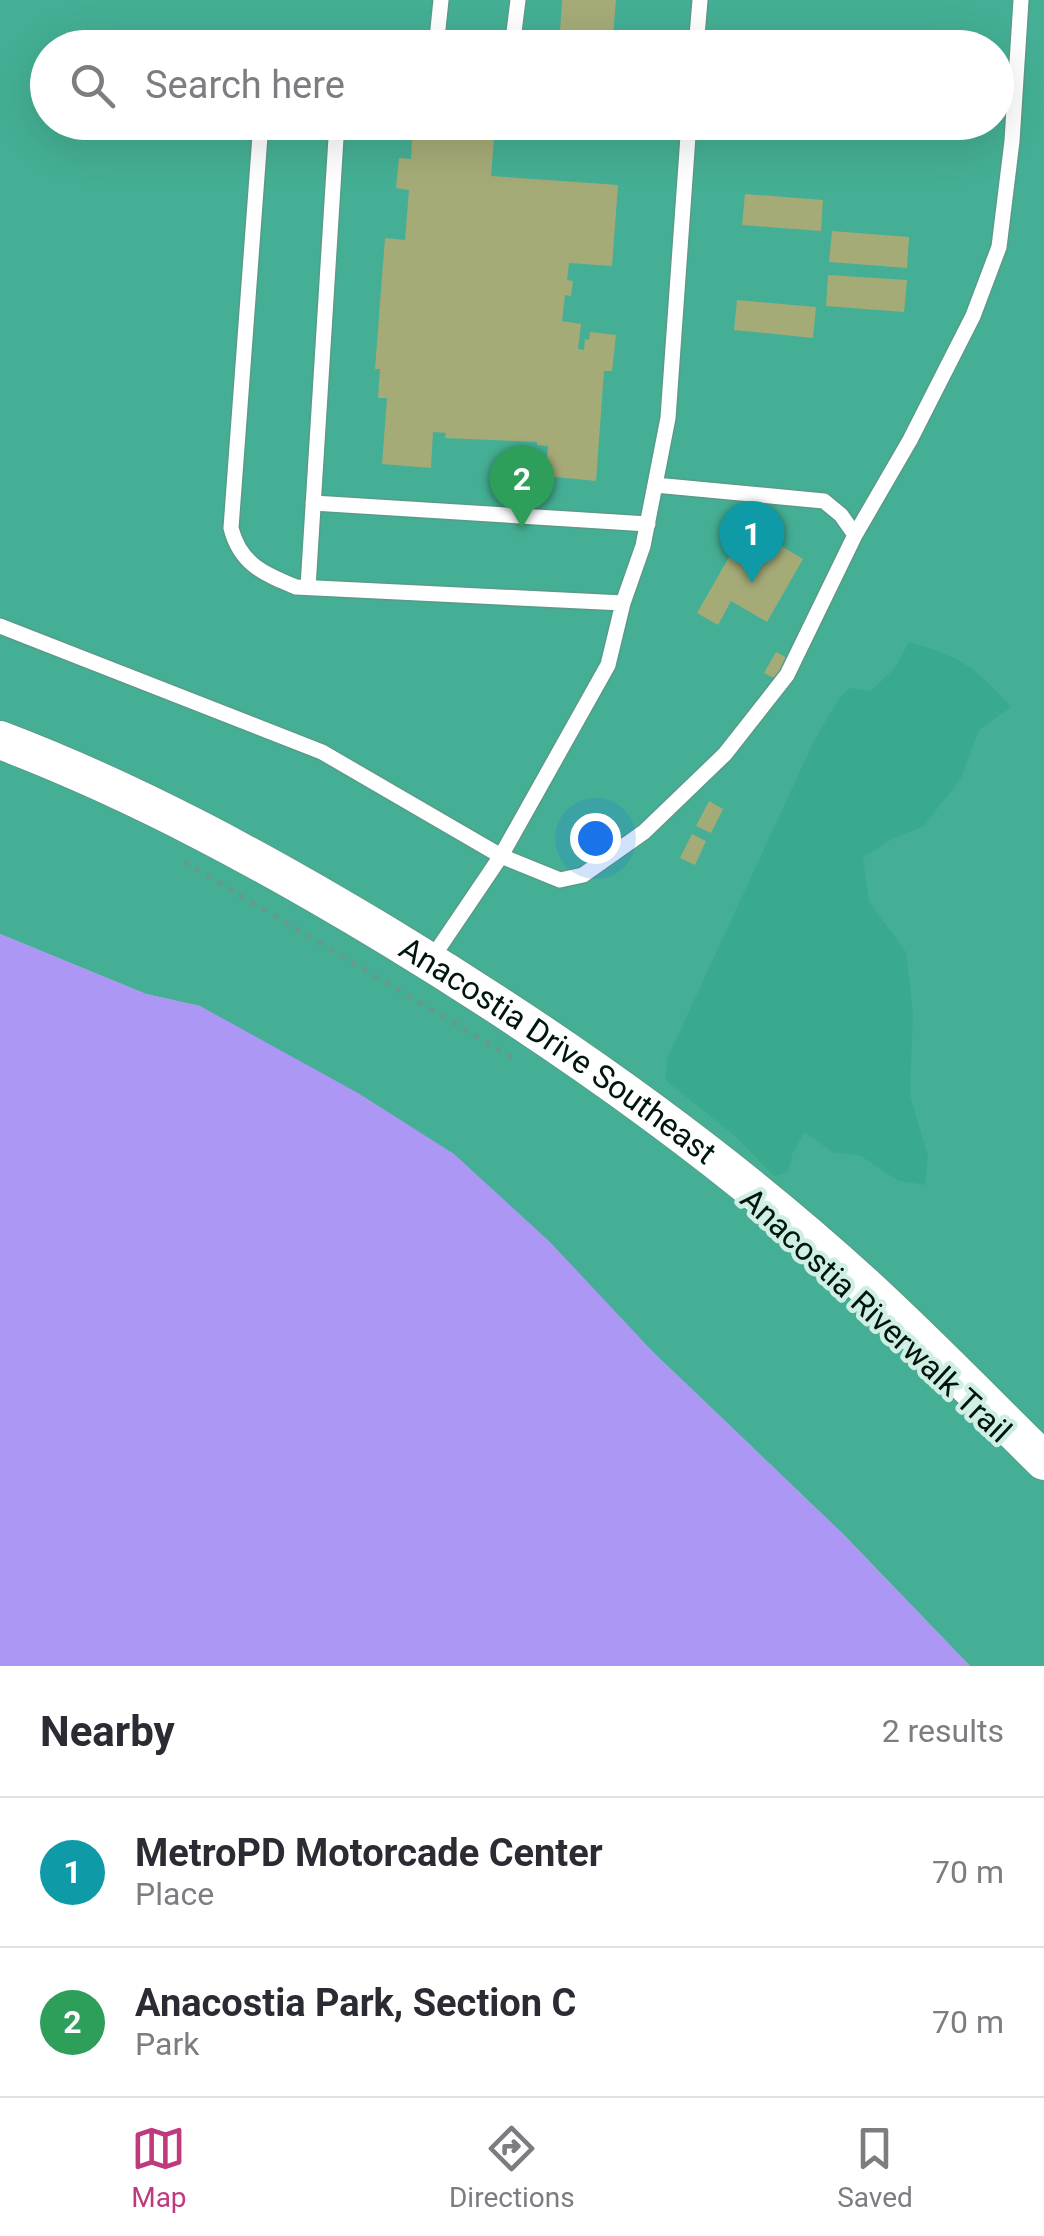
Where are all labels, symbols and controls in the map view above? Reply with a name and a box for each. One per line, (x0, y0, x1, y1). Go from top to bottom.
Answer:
search box (30, 30, 1014, 140)
icon: search (65, 58, 120, 113)
text: Search here (145, 63, 345, 107)
pin: 2 (490, 446, 554, 528)
pin: 1 (720, 500, 784, 583)
your location (570, 813, 621, 864)
street label: Anacostia Drive Southeast (393, 929, 724, 1172)
street label: Anacostia Riverwalk Trail (733, 1180, 1019, 1450)
text: Nearby (40, 1707, 175, 1756)
text: 2 results (882, 1712, 1004, 1750)
text: MetroPD Motorcade Center (135, 1831, 603, 1875)
text: 1 (63, 1853, 82, 1891)
text: 70 m (932, 1853, 1004, 1891)
text: Place (135, 1875, 214, 1913)
text: Anacostia Park, Section C (135, 1981, 576, 2025)
text: 2 (63, 2003, 82, 2041)
text: 70 m (932, 2003, 1004, 2041)
text: Park (135, 2025, 199, 2063)
tab: Map (131, 2121, 187, 2214)
tab: Directions (449, 2121, 575, 2214)
tab: Saved (837, 2121, 913, 2214)

